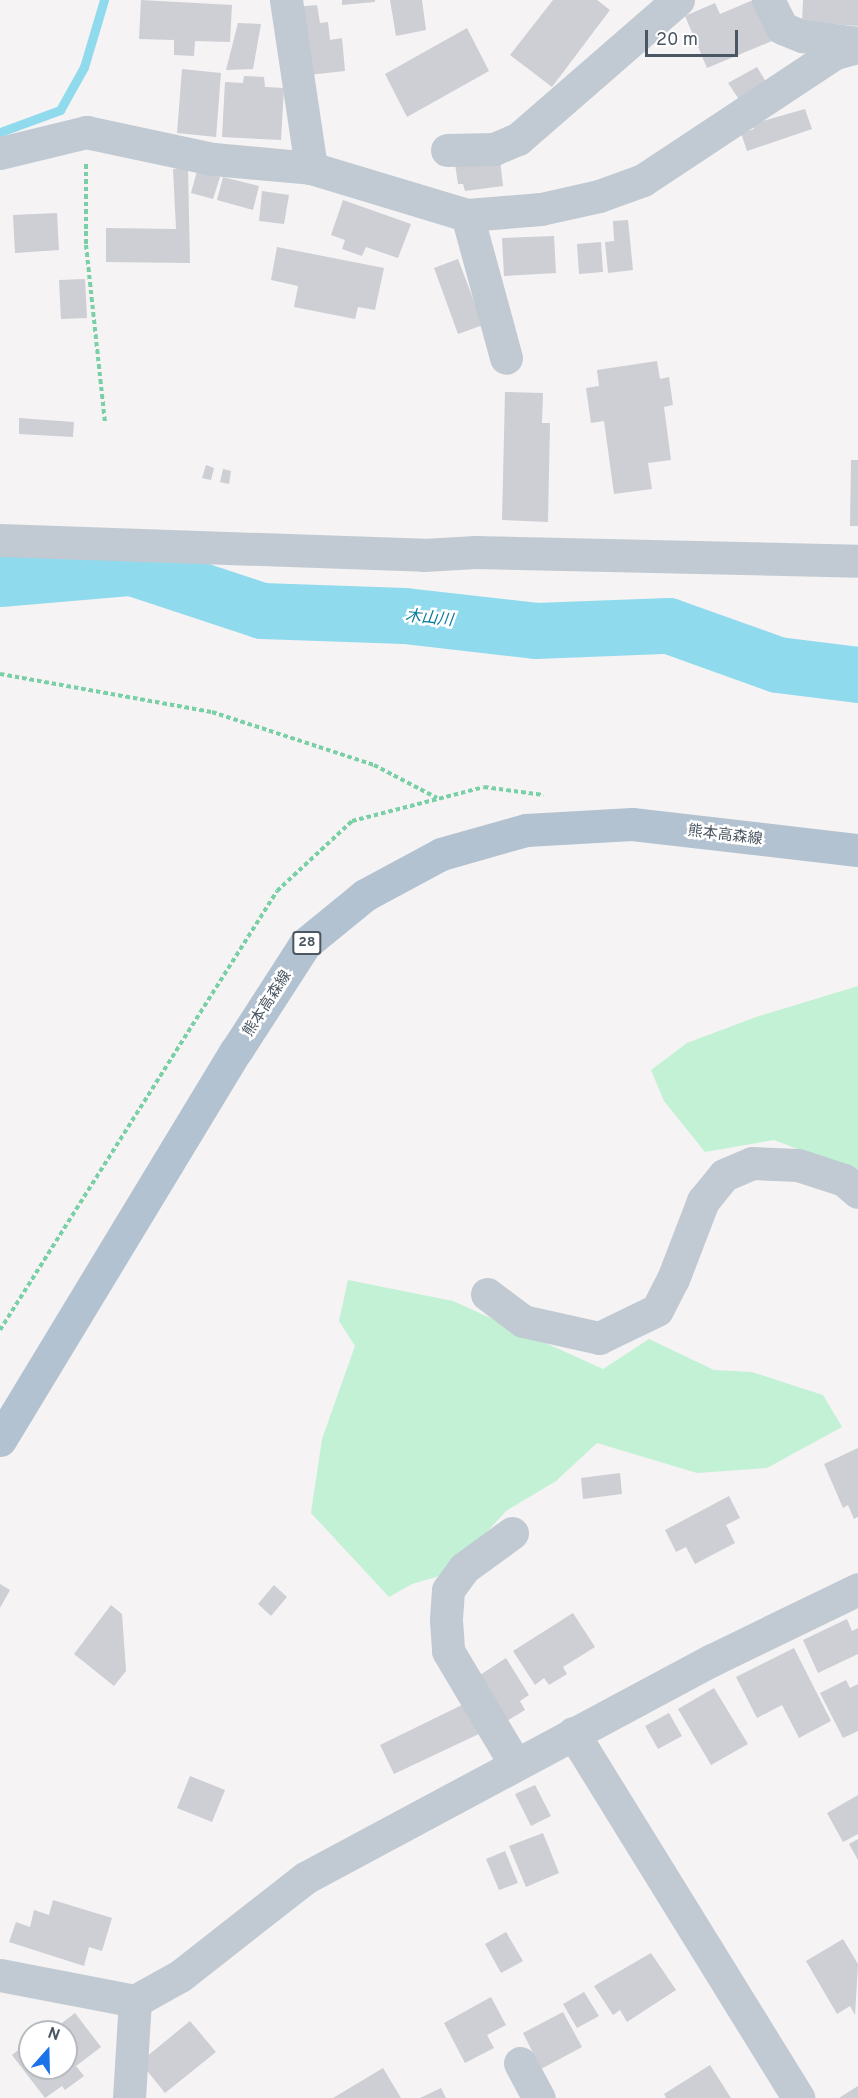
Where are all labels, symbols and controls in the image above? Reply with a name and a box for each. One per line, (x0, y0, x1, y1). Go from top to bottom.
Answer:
scale bar (648, 18, 741, 56)
text: 20 m (656, 29, 698, 52)
water label: 木山川 (404, 607, 454, 631)
street label: 熊本高森線 (687, 822, 763, 850)
road number: 28 (292, 932, 322, 954)
street label: 熊本高森線 (240, 968, 296, 1040)
north arrow (18, 2020, 78, 2080)
text: N (45, 2024, 62, 2046)

